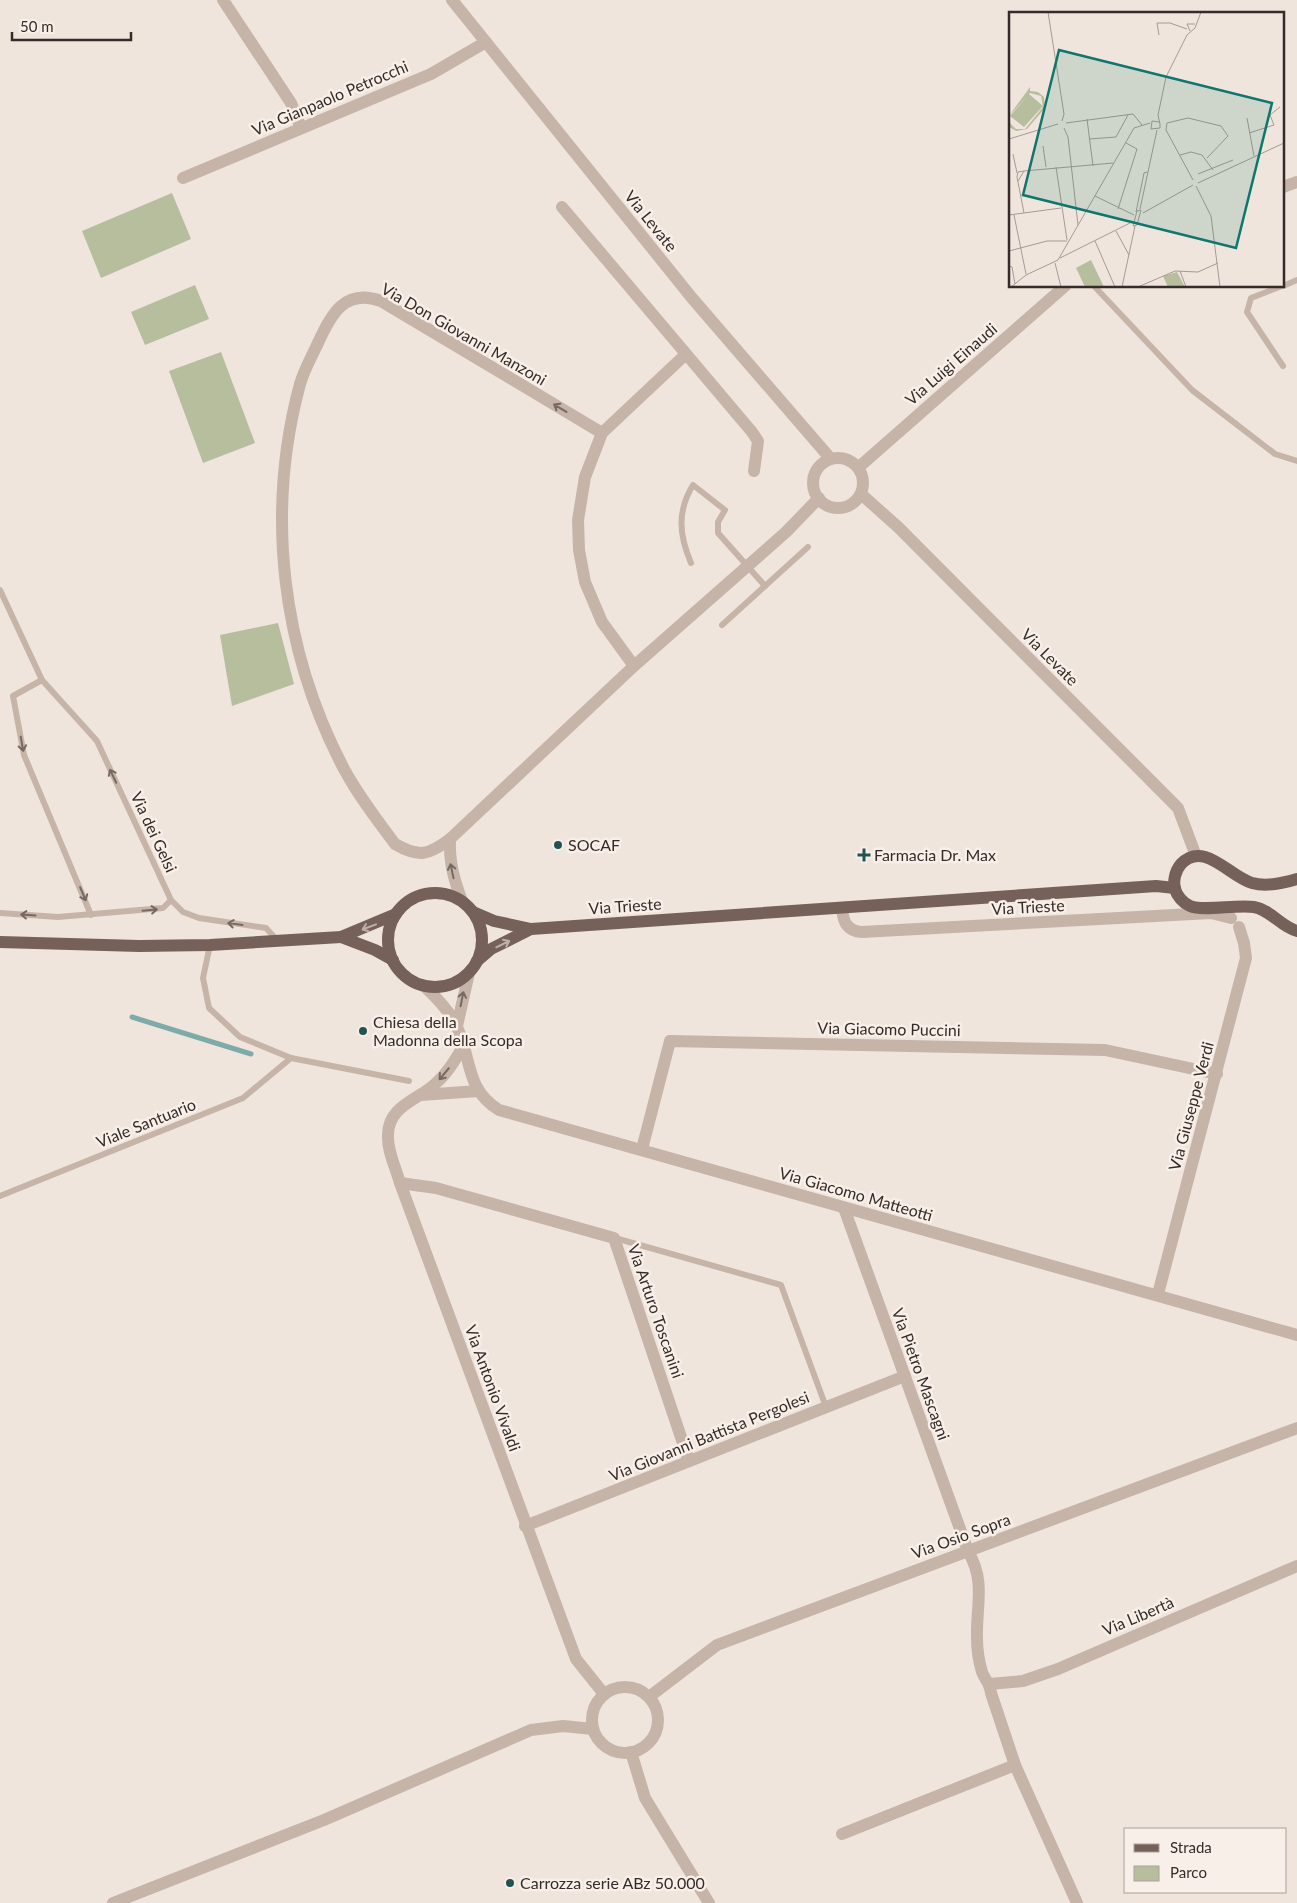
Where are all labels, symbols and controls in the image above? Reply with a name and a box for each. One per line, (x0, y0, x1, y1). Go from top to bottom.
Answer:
scale bar (12, 10, 131, 42)
inset map (1009, 12, 1284, 288)
text: 50 m (20, 17, 54, 35)
street label: Via Gianpaolo Petrocchi (249, 56, 411, 139)
street label: Via Levate (621, 186, 682, 255)
street label: Via Don Giovanni Manzoni (378, 278, 550, 389)
street label: Via Luigi Einaudi (901, 319, 1000, 409)
one-way arrow (554, 402, 568, 412)
street label: Via Levate (1018, 624, 1083, 689)
one-way arrow (17, 736, 27, 752)
one-way arrow (108, 769, 117, 784)
street label: Via dei Gelsi (128, 789, 181, 875)
place label: SOCAF (568, 835, 620, 854)
marker: SOCAF (552, 839, 564, 851)
place label: Farmacia Dr. Max (874, 845, 996, 864)
marker: Farmacia Dr. Max (858, 849, 870, 861)
one-way arrow (447, 863, 456, 879)
one-way arrow (78, 886, 88, 901)
street label: Via Trieste (588, 893, 662, 918)
street label: Via Trieste (991, 895, 1065, 918)
one-way arrow (142, 905, 158, 914)
one-way arrow (20, 911, 36, 920)
one-way arrow (228, 919, 244, 929)
one-way arrow (362, 922, 377, 932)
one-way arrow (495, 938, 510, 948)
one-way arrow (457, 992, 467, 1008)
place label: Chiesa della Madonna della Scopa (373, 1012, 523, 1049)
street label: Via Giacomo Puccini (817, 1018, 961, 1039)
marker: Chiesa della Madonna della Scopa (357, 1025, 369, 1037)
street label: Via Giuseppe Verdi (1164, 1039, 1217, 1172)
one-way arrow (439, 1067, 450, 1080)
street label: Viale Santuario (93, 1094, 198, 1151)
street label: Via Giacomo Matteotti (777, 1163, 935, 1225)
street label: Via Arturo Toscanini (625, 1241, 688, 1380)
street label: Via Pietro Mascagni (889, 1305, 954, 1442)
street label: Via Antonio Vivaldi (462, 1322, 525, 1454)
street label: Via Giovanni Battista Pergolesi (606, 1387, 812, 1484)
street label: Via Osio Sopra (909, 1509, 1013, 1562)
street label: Via Libertà (1099, 1592, 1176, 1639)
legend (1124, 1828, 1287, 1893)
text: Strada (1170, 1838, 1212, 1856)
text: Parco (1170, 1863, 1207, 1881)
place label: Carrozza serie ABz 50.000 (520, 1873, 705, 1892)
marker: Carrozza serie ABz 50.000 (504, 1877, 516, 1889)

